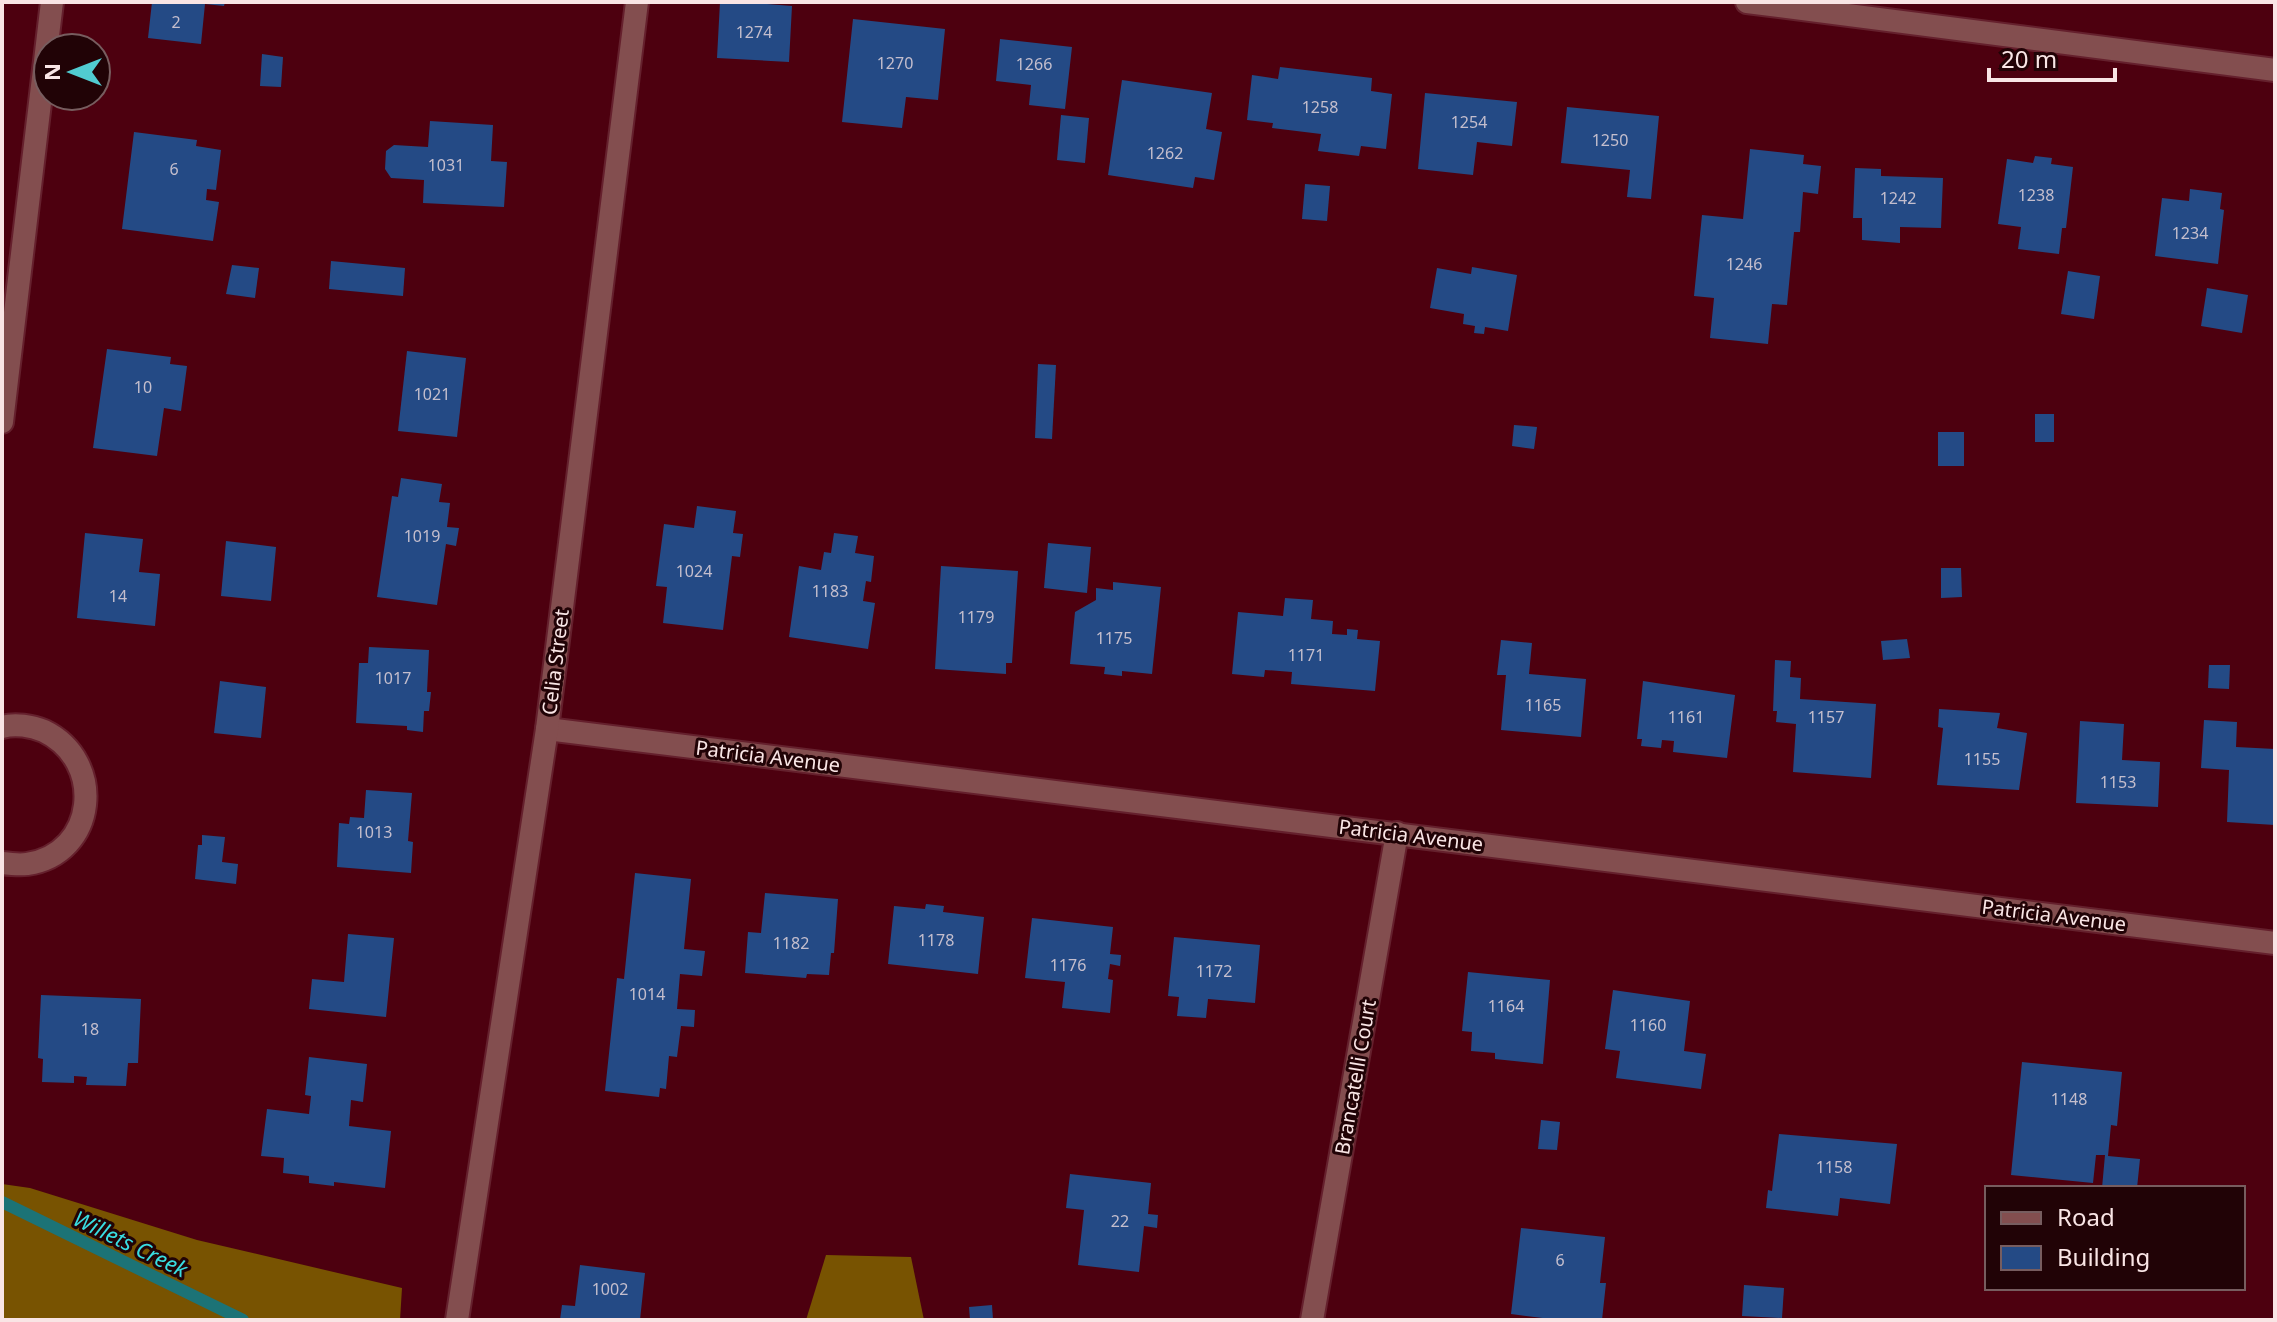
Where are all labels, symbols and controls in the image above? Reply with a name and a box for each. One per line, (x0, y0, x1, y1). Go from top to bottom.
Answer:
house number: 2 (171, 11, 181, 33)
house number: 1274 (736, 21, 772, 43)
north arrow (32, 32, 112, 112)
scale bar (1989, 32, 2115, 82)
text: 20 m (2001, 42, 2057, 75)
house number: 1270 (877, 52, 913, 74)
house number: 1266 (1016, 53, 1052, 75)
text: N (36, 63, 66, 81)
house number: 1258 (1302, 96, 1338, 118)
house number: 1254 (1451, 111, 1487, 133)
house number: 1250 (1592, 129, 1628, 151)
house number: 1262 (1147, 142, 1183, 164)
house number: 1031 (428, 154, 464, 176)
house number: 6 (169, 158, 179, 180)
house number: 1238 (2018, 184, 2054, 206)
house number: 1242 (1880, 187, 1916, 209)
house number: 1234 (2172, 222, 2208, 244)
house number: 1246 (1726, 253, 1762, 275)
house number: 10 (134, 376, 152, 398)
house number: 1021 (414, 383, 450, 405)
house number: 1019 (404, 525, 440, 547)
house number: 1024 (676, 560, 712, 582)
house number: 1183 (812, 580, 848, 602)
house number: 14 (109, 585, 127, 607)
house number: 1179 (958, 606, 994, 628)
street label: Celia Street (535, 608, 575, 716)
house number: 1175 (1096, 627, 1132, 649)
house number: 1171 (1288, 644, 1324, 666)
house number: 1017 (375, 667, 411, 689)
house number: 1165 (1525, 694, 1561, 716)
house number: 1161 (1668, 706, 1704, 728)
house number: 1157 (1808, 706, 1844, 728)
street label: Patricia Avenue (694, 734, 842, 778)
house number: 1155 (1964, 748, 2000, 770)
house number: 1153 (2100, 771, 2136, 793)
street label: Patricia Avenue (1337, 813, 1485, 857)
house number: 1013 (356, 821, 392, 843)
street label: Patricia Avenue (1980, 893, 2128, 937)
house number: 1178 (918, 929, 954, 951)
house number: 1182 (773, 932, 809, 954)
house number: 1176 (1050, 954, 1086, 976)
house number: 1172 (1196, 960, 1232, 982)
house number: 1014 (629, 983, 665, 1005)
house number: 1164 (1488, 995, 1524, 1017)
street label: Brancatelli Court (1328, 997, 1382, 1157)
house number: 1160 (1630, 1014, 1666, 1036)
house number: 18 (81, 1018, 99, 1040)
house number: 1148 (2051, 1088, 2087, 1110)
house number: 1158 (1816, 1156, 1852, 1178)
legend (1985, 1186, 2245, 1290)
text: Road (2057, 1200, 2115, 1233)
water label: Willets Creek (69, 1202, 194, 1284)
house number: 22 (1111, 1210, 1129, 1232)
text: Building (2057, 1240, 2150, 1273)
house number: 6 (1555, 1249, 1565, 1271)
house number: 1002 (592, 1278, 628, 1300)

